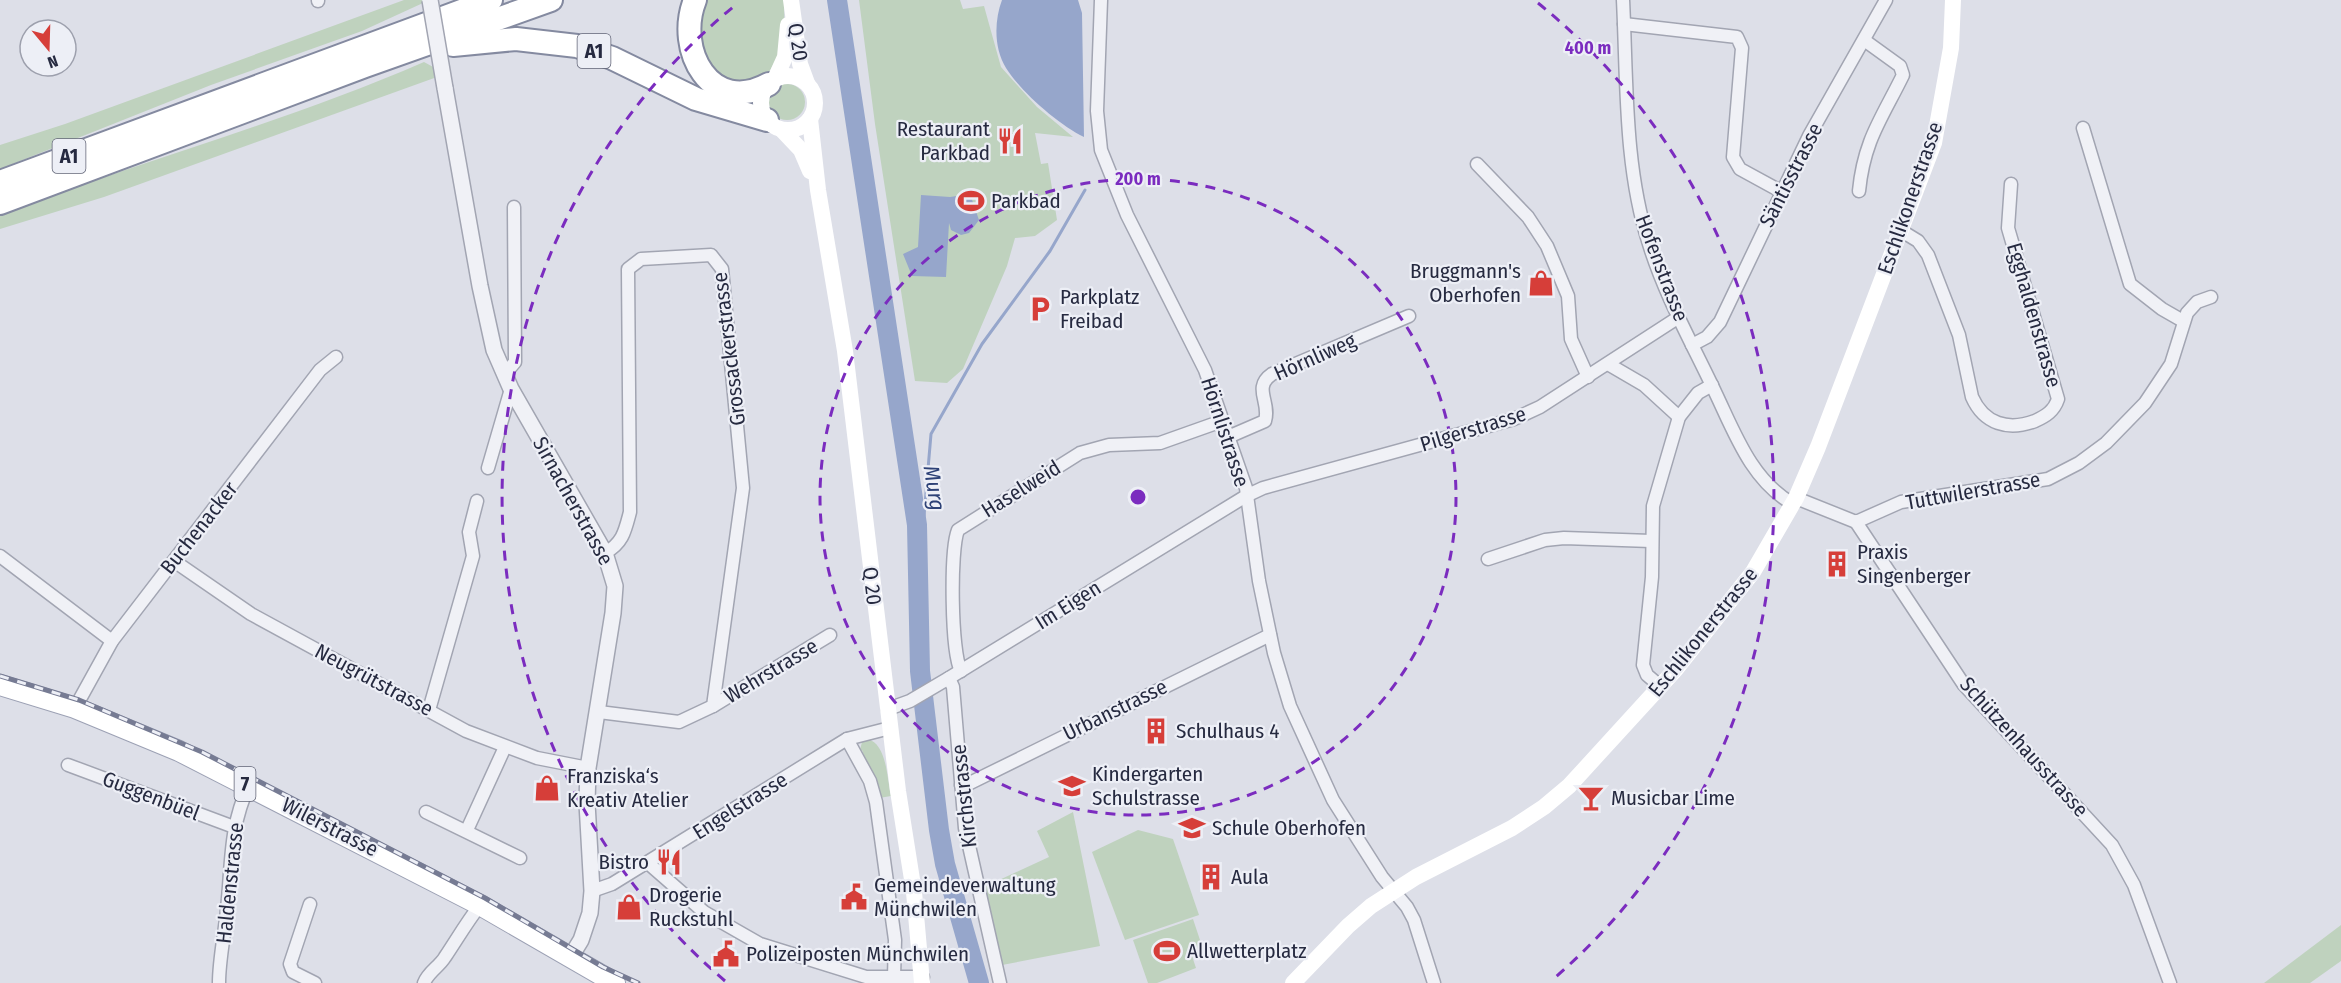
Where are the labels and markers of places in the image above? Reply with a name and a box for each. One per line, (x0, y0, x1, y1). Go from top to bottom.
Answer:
place label: Restaurant Parkbad (897, 116, 990, 166)
restaurant icon: Restaurant Parkbad (995, 126, 1025, 156)
sports icon: Parkbad (956, 186, 986, 216)
place label: Parkbad (991, 188, 1061, 214)
place label: Bruggmann's Oberhofen (1410, 258, 1521, 308)
shop icon: Bruggmann's Oberhofen (1526, 268, 1556, 298)
place label: Parkplatz Freibad (1060, 284, 1139, 334)
parking icon: Parkplatz Freibad (1025, 294, 1055, 324)
centre of rings (1128, 487, 1148, 507)
place label: Praxis Singenberger (1857, 539, 1971, 589)
building icon: Praxis Singenberger (1822, 549, 1852, 579)
building icon: Schulhaus 4 (1141, 716, 1171, 746)
place label: Schulhaus 4 (1176, 718, 1279, 744)
place label: Kindergarten Schulstrasse (1092, 761, 1203, 811)
place label: Franziska‘s Kreativ Atelier (567, 763, 689, 813)
school or university icon: Kindergarten Schulstrasse (1057, 771, 1087, 801)
shop icon: Franziska‘s Kreativ Atelier (532, 773, 562, 803)
bar icon: Musicbar Lime (1576, 783, 1606, 813)
place label: Musicbar Lime (1611, 785, 1735, 811)
school or university icon: Schule Oberhofen (1177, 813, 1207, 843)
place label: Schule Oberhofen (1212, 815, 1366, 841)
restaurant icon: Bistro (654, 847, 684, 877)
place label: Bistro (599, 849, 649, 875)
building icon: Aula (1196, 862, 1226, 892)
place label: Aula (1231, 864, 1269, 890)
place label: Gemeindeverwaltung Münchwilen (874, 872, 1056, 922)
place label: Drogerie Ruckstuhl (649, 882, 734, 932)
public building icon: Gemeindeverwaltung Münchwilen (839, 882, 869, 912)
shop icon: Drogerie Ruckstuhl (614, 892, 644, 922)
sports icon: Allwetterplatz (1152, 936, 1182, 966)
place label: Allwetterplatz (1187, 938, 1306, 964)
public building icon: Polizeiposten Münchwilen (711, 939, 741, 969)
place label: Polizeiposten Münchwilen (746, 941, 969, 967)

